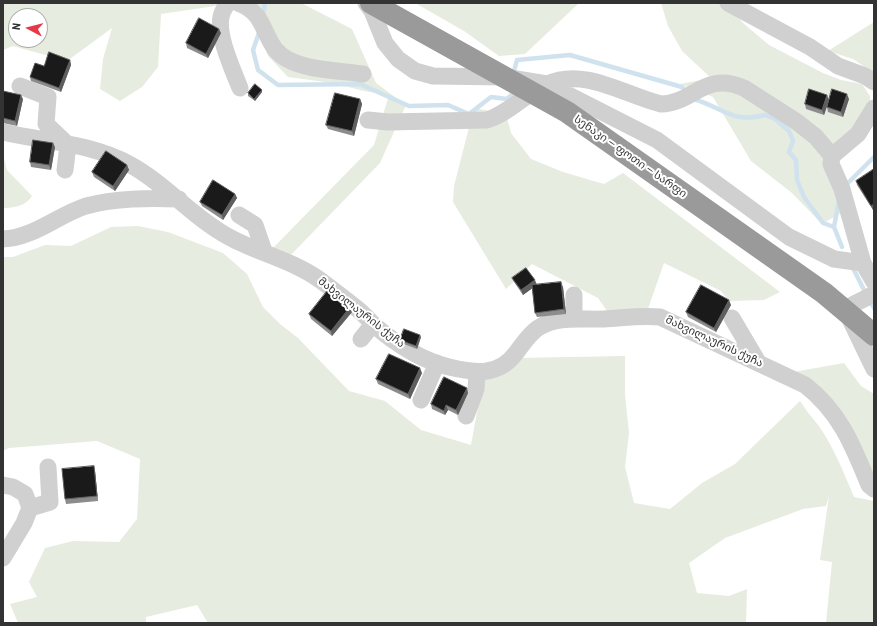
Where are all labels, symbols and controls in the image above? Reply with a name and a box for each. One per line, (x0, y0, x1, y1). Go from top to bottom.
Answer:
north arrow (8, 8, 48, 48)
text: N (10, 22, 23, 31)
street label: სენაკი — ფოთი — სარფი (571, 113, 689, 201)
street label: მახვილაურის ქუჩა (315, 275, 407, 351)
street label: მახვილაურის ქუჩა (663, 314, 765, 370)

